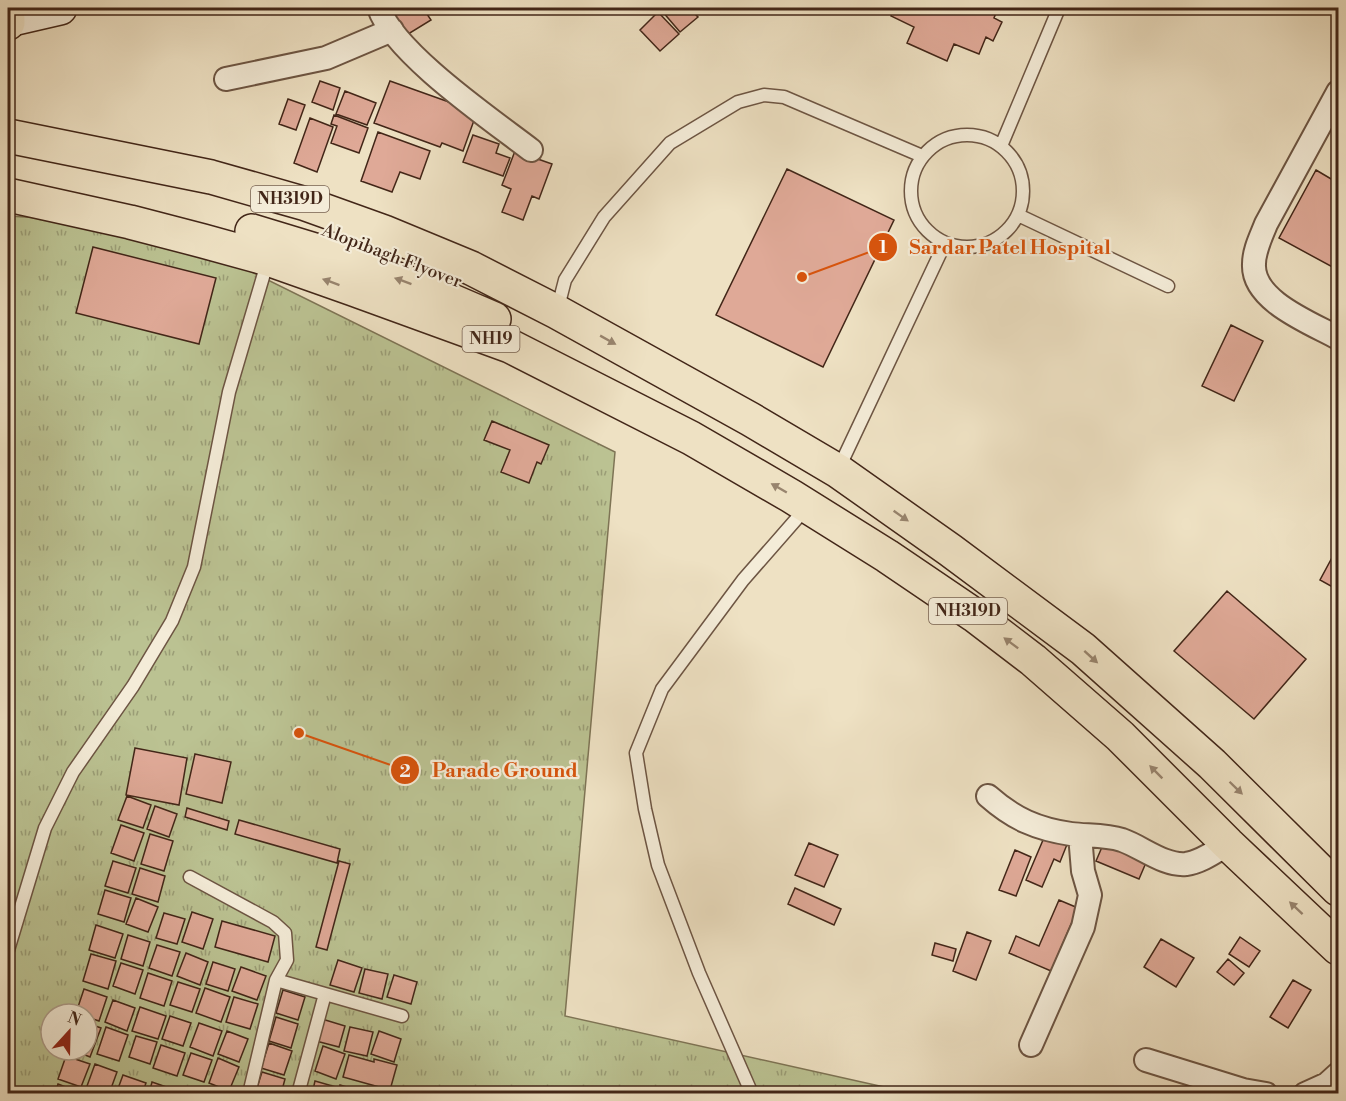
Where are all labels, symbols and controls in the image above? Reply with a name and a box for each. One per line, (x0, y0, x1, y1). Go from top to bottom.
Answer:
road number: NH319D (251, 186, 329, 212)
street label: Alopibagh Flyover (318, 218, 466, 293)
callout: Sardar Patel Hospital (868, 228, 1123, 266)
text: 1 (879, 236, 888, 259)
text: Sardar Patel Hospital (909, 236, 1111, 261)
one-way arrow (394, 275, 412, 285)
one-way arrow (322, 276, 340, 286)
road number: NH19 (462, 326, 520, 352)
one-way arrow (600, 335, 617, 345)
one-way arrow (770, 483, 787, 493)
one-way arrow (893, 510, 909, 522)
road number: NH319D (929, 598, 1007, 624)
one-way arrow (1003, 637, 1019, 649)
one-way arrow (1084, 650, 1099, 664)
callout: Parade Ground (390, 751, 590, 789)
text: Parade Ground (432, 759, 578, 784)
text: 2 (399, 760, 411, 783)
one-way arrow (1150, 766, 1164, 780)
one-way arrow (1228, 781, 1243, 795)
one-way arrow (1289, 902, 1304, 915)
north arrow (39, 1002, 99, 1062)
text: N (65, 1007, 84, 1031)

